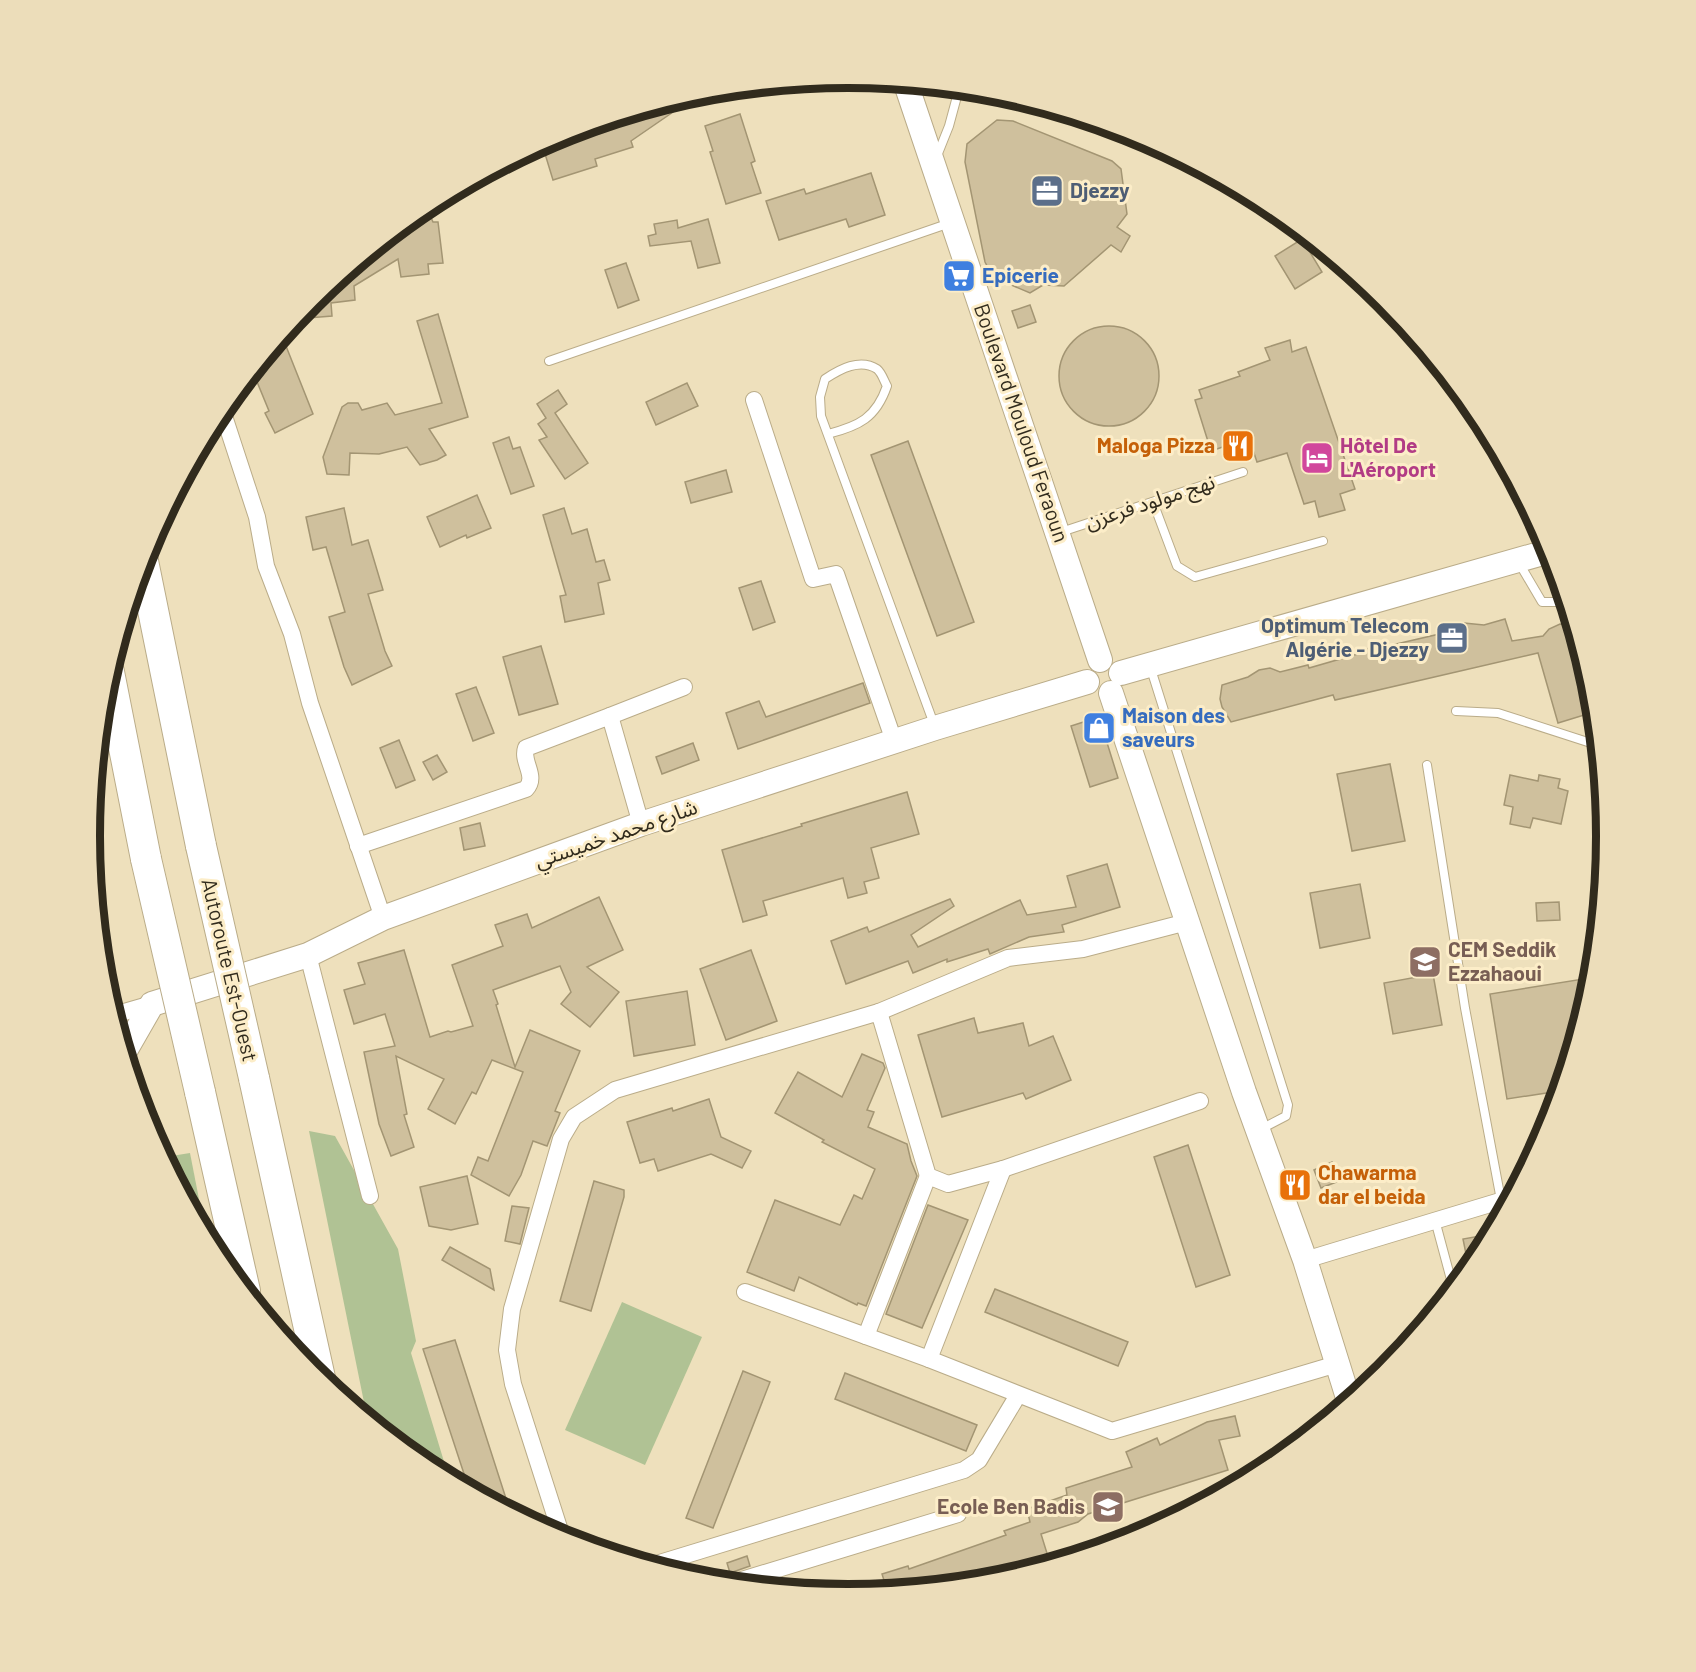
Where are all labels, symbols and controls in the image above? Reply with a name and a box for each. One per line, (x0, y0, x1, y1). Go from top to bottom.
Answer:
office icon: Djezzy (1029, 173, 1065, 209)
place label: Djezzy (1070, 177, 1130, 202)
supermarket icon: Epicerie (941, 258, 977, 294)
place label: Epicerie (982, 262, 1059, 287)
street label: Boulevard Mouloud Feraoun (970, 300, 1075, 545)
restaurant icon: Maloga Pizza (1220, 428, 1256, 464)
place label: Maloga Pizza (1097, 432, 1215, 457)
place label: Hôtel De L'Aéroport (1340, 432, 1436, 481)
hotel icon: Hôtel De L'Aéroport (1299, 440, 1335, 476)
street label: نهج مولود فرعزن (1081, 468, 1219, 537)
place label: Optimum Telecom Algérie - Djezzy (1261, 612, 1429, 661)
office icon: Optimum Telecom Algérie - Djezzy (1434, 620, 1470, 656)
place label: Maison des saveurs (1122, 702, 1225, 751)
shop icon: Maison des saveurs (1081, 710, 1117, 746)
street label: شارع محمد خميستي (531, 793, 702, 877)
street label: Autoroute Est-Ouest (197, 876, 264, 1064)
place label: CEM Seddik Ezzahaoui (1448, 936, 1557, 985)
school or university icon: CEM Seddik Ezzahaoui (1407, 944, 1443, 980)
place label: Chawarma dar el beida (1318, 1159, 1426, 1208)
restaurant icon: Chawarma dar el beida (1277, 1167, 1313, 1203)
school or university icon: Ecole Ben Badis (1090, 1489, 1126, 1525)
place label: Ecole Ben Badis (937, 1493, 1085, 1518)

